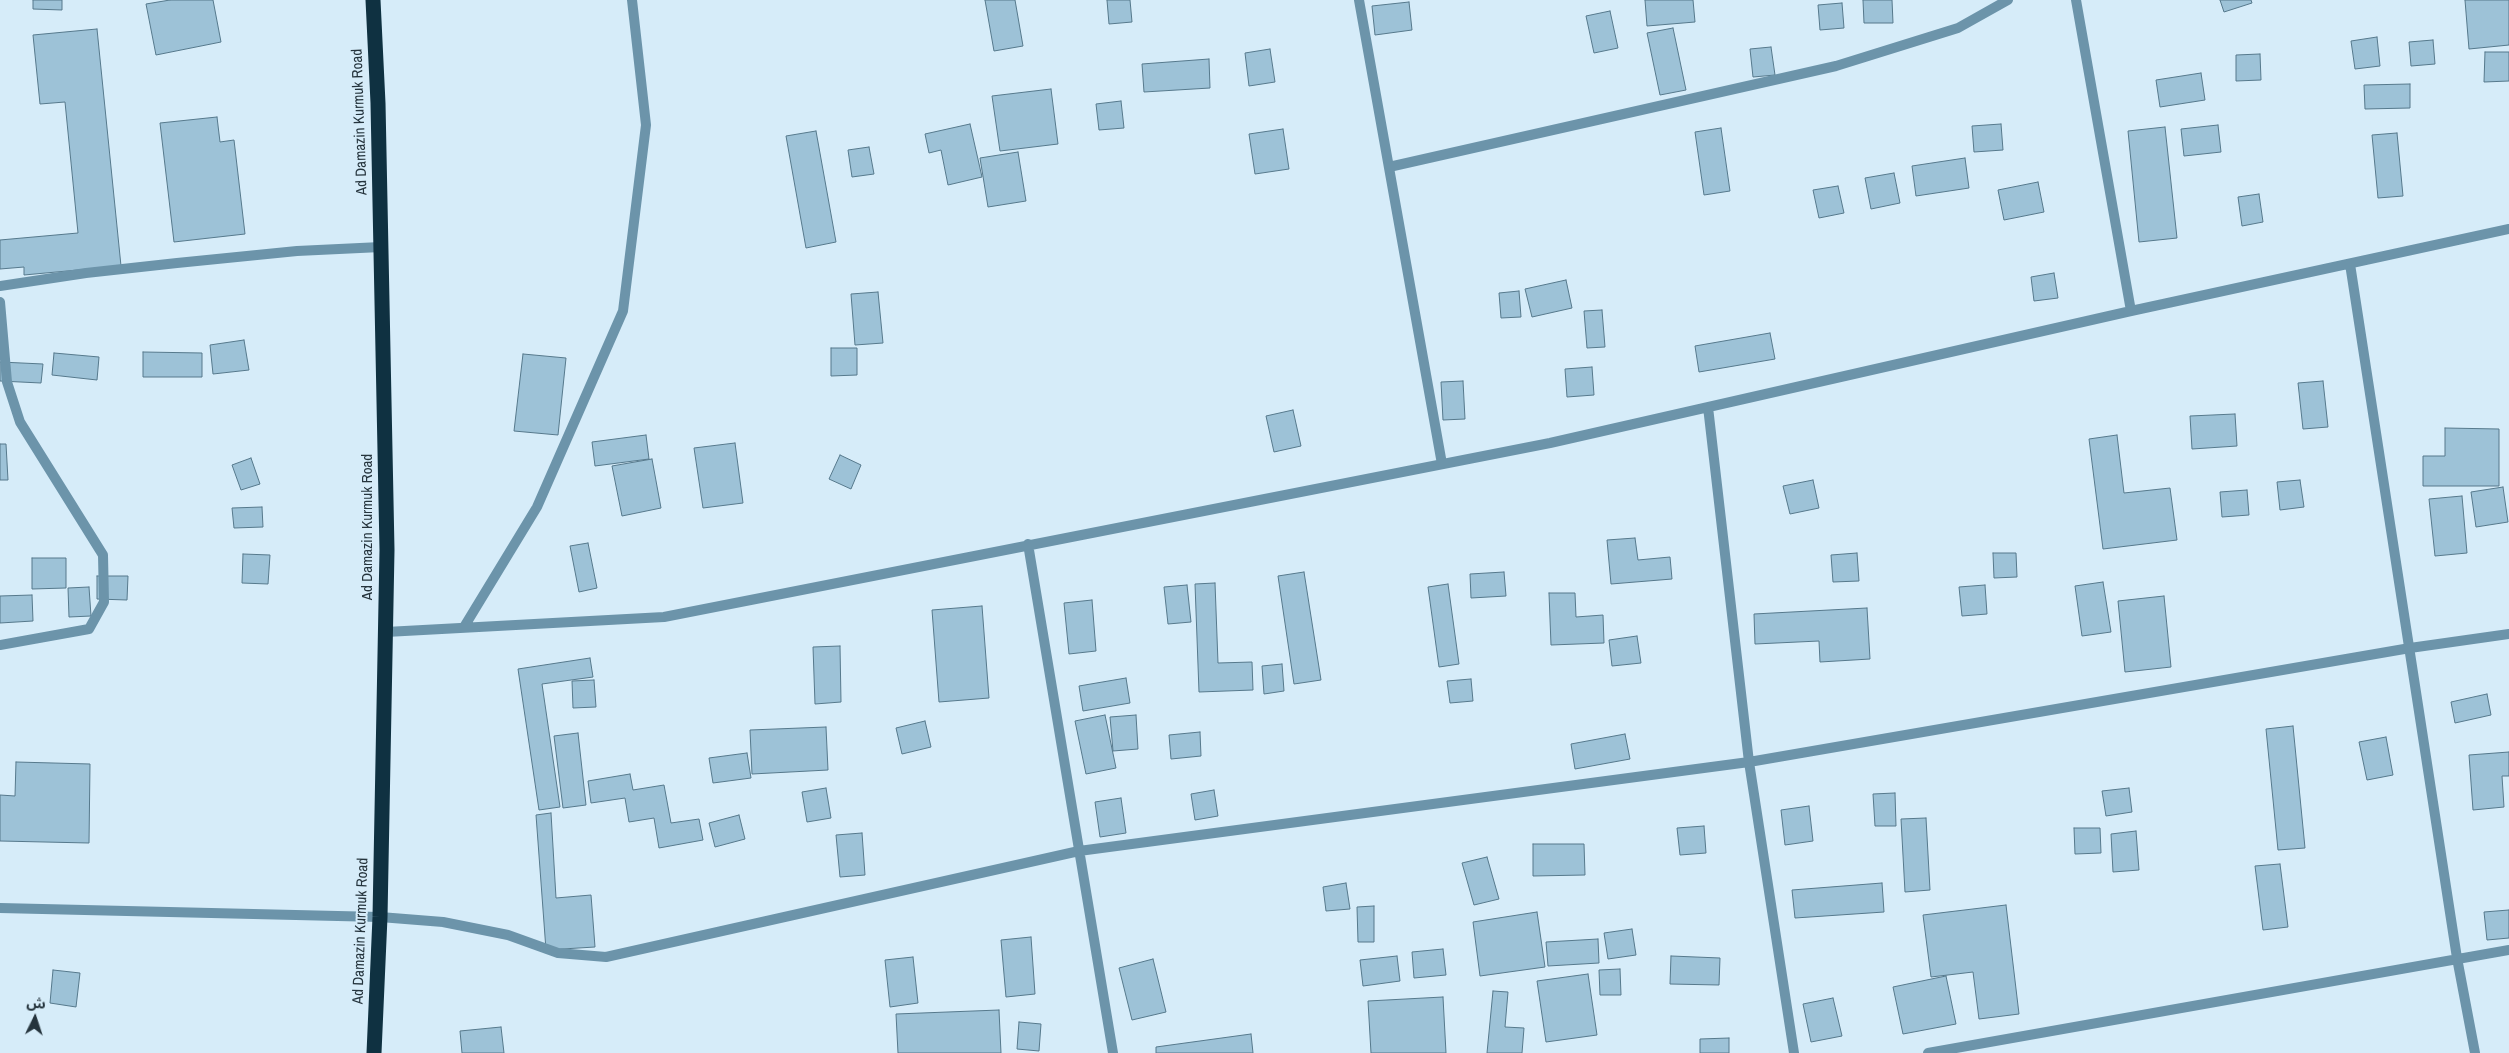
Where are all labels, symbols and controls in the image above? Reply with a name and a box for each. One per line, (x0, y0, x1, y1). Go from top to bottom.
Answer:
street label: Ad Damazin Kurmuk Road (348, 49, 372, 195)
street label: Ad Damazin Kurmuk Road (359, 454, 377, 600)
street label: Ad Damazin Kurmuk Road (349, 858, 373, 1004)
north arrow (10, 993, 60, 1043)
text: ش (26, 993, 46, 1013)

